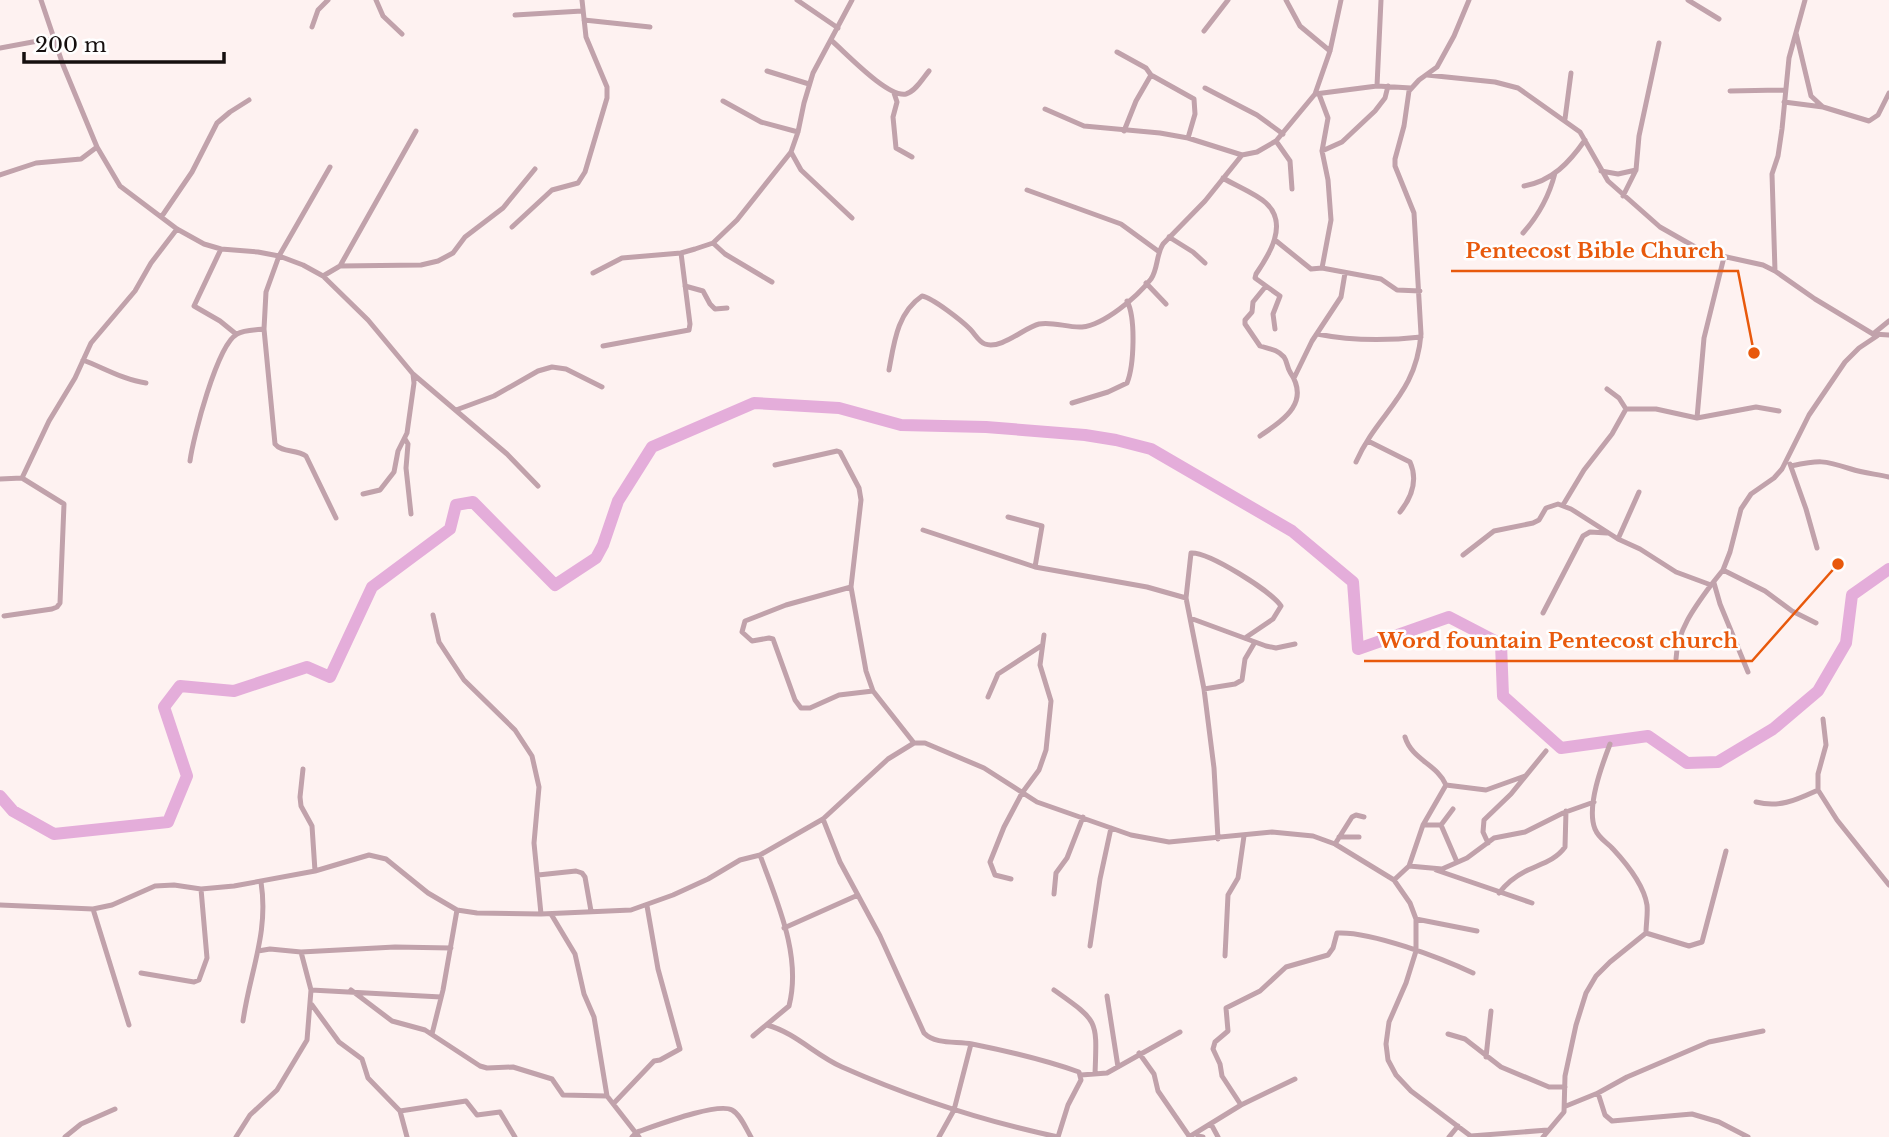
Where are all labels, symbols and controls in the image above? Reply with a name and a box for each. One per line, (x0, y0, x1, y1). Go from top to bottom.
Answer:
scale bar (24, 21, 224, 65)
text: 200 m (35, 32, 107, 58)
callout: Pentecost Bible Church (1451, 229, 1738, 271)
text: Pentecost Bible Church (1465, 238, 1725, 264)
callout: Word fountain Pentecost church (1364, 619, 1752, 661)
text: Word fountain Pentecost church (1377, 628, 1738, 654)

